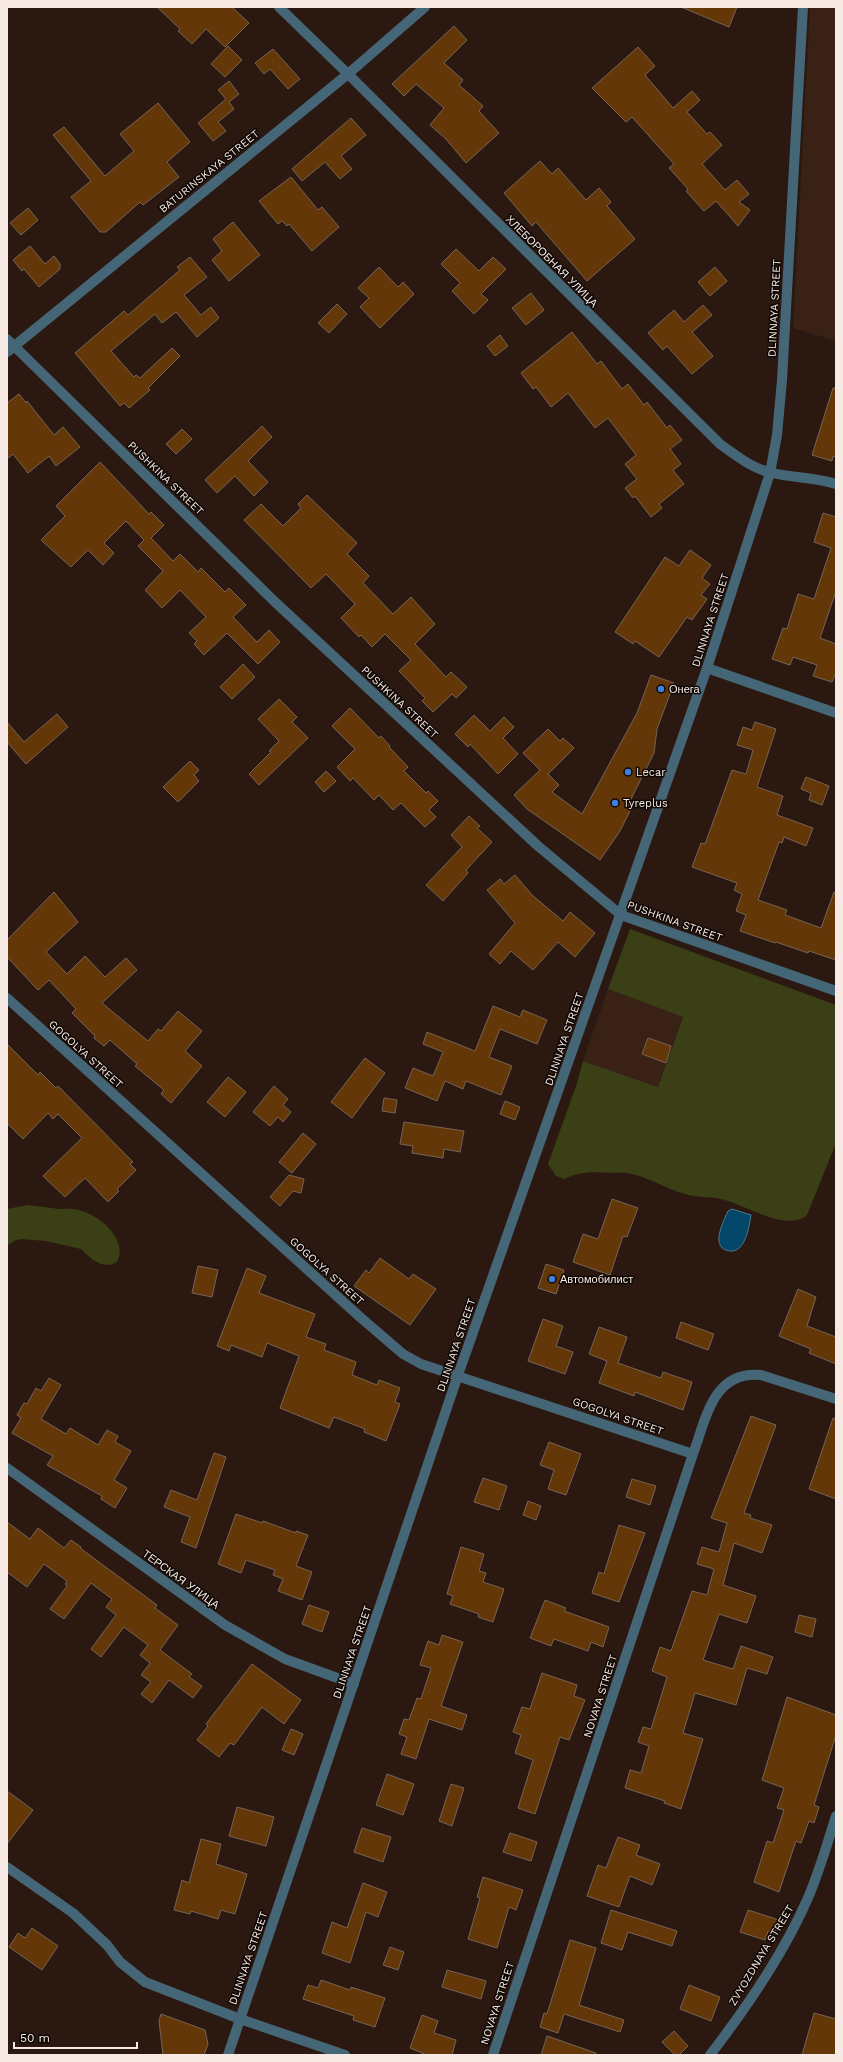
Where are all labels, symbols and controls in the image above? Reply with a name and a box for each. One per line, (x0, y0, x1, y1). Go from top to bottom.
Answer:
street label: BATURINSKAYA STREET (157, 127, 262, 216)
street label: ХЛЕБОРОБНАЯ УЛИЦА (503, 213, 601, 310)
street label: DLINNAYA STREET (765, 258, 784, 357)
street label: PUSHKINA STREET (125, 439, 206, 518)
street label: DLINNAYA STREET (689, 571, 732, 669)
street label: PUSHKINA STREET (359, 663, 441, 741)
place label: Онега (669, 683, 701, 696)
marker: Онега (656, 684, 666, 694)
place label: Lecar (636, 766, 666, 779)
marker: Lecar (623, 767, 633, 777)
place label: Tyreplus (623, 797, 668, 810)
marker: Tyreplus (610, 798, 620, 808)
street label: PUSHKINA STREET (626, 898, 724, 945)
street label: DLINNAYA STREET (542, 990, 587, 1088)
street label: GOGOLYA STREET (46, 1018, 126, 1091)
street label: GOGOLYA STREET (287, 1235, 367, 1308)
place label: Автомобилист (560, 1273, 633, 1286)
marker: Автомобилист (547, 1274, 557, 1284)
street label: DLINNAYA STREET (434, 1296, 479, 1394)
street label: GOGOLYA STREET (571, 1395, 665, 1438)
street label: ТЕРСКАЯ УЛИЦА (140, 1547, 222, 1612)
street label: DLINNAYA STREET (330, 1603, 375, 1701)
street label: NOVAYA STREET (581, 1653, 620, 1739)
street label: ZVYOZDNAYA STREET (726, 1902, 797, 2008)
street label: DLINNAYA STREET (226, 1909, 271, 2007)
street label: NOVAYA STREET (478, 1960, 517, 2046)
scale bar (14, 2024, 137, 2050)
text: 50 m (20, 2031, 50, 2045)

